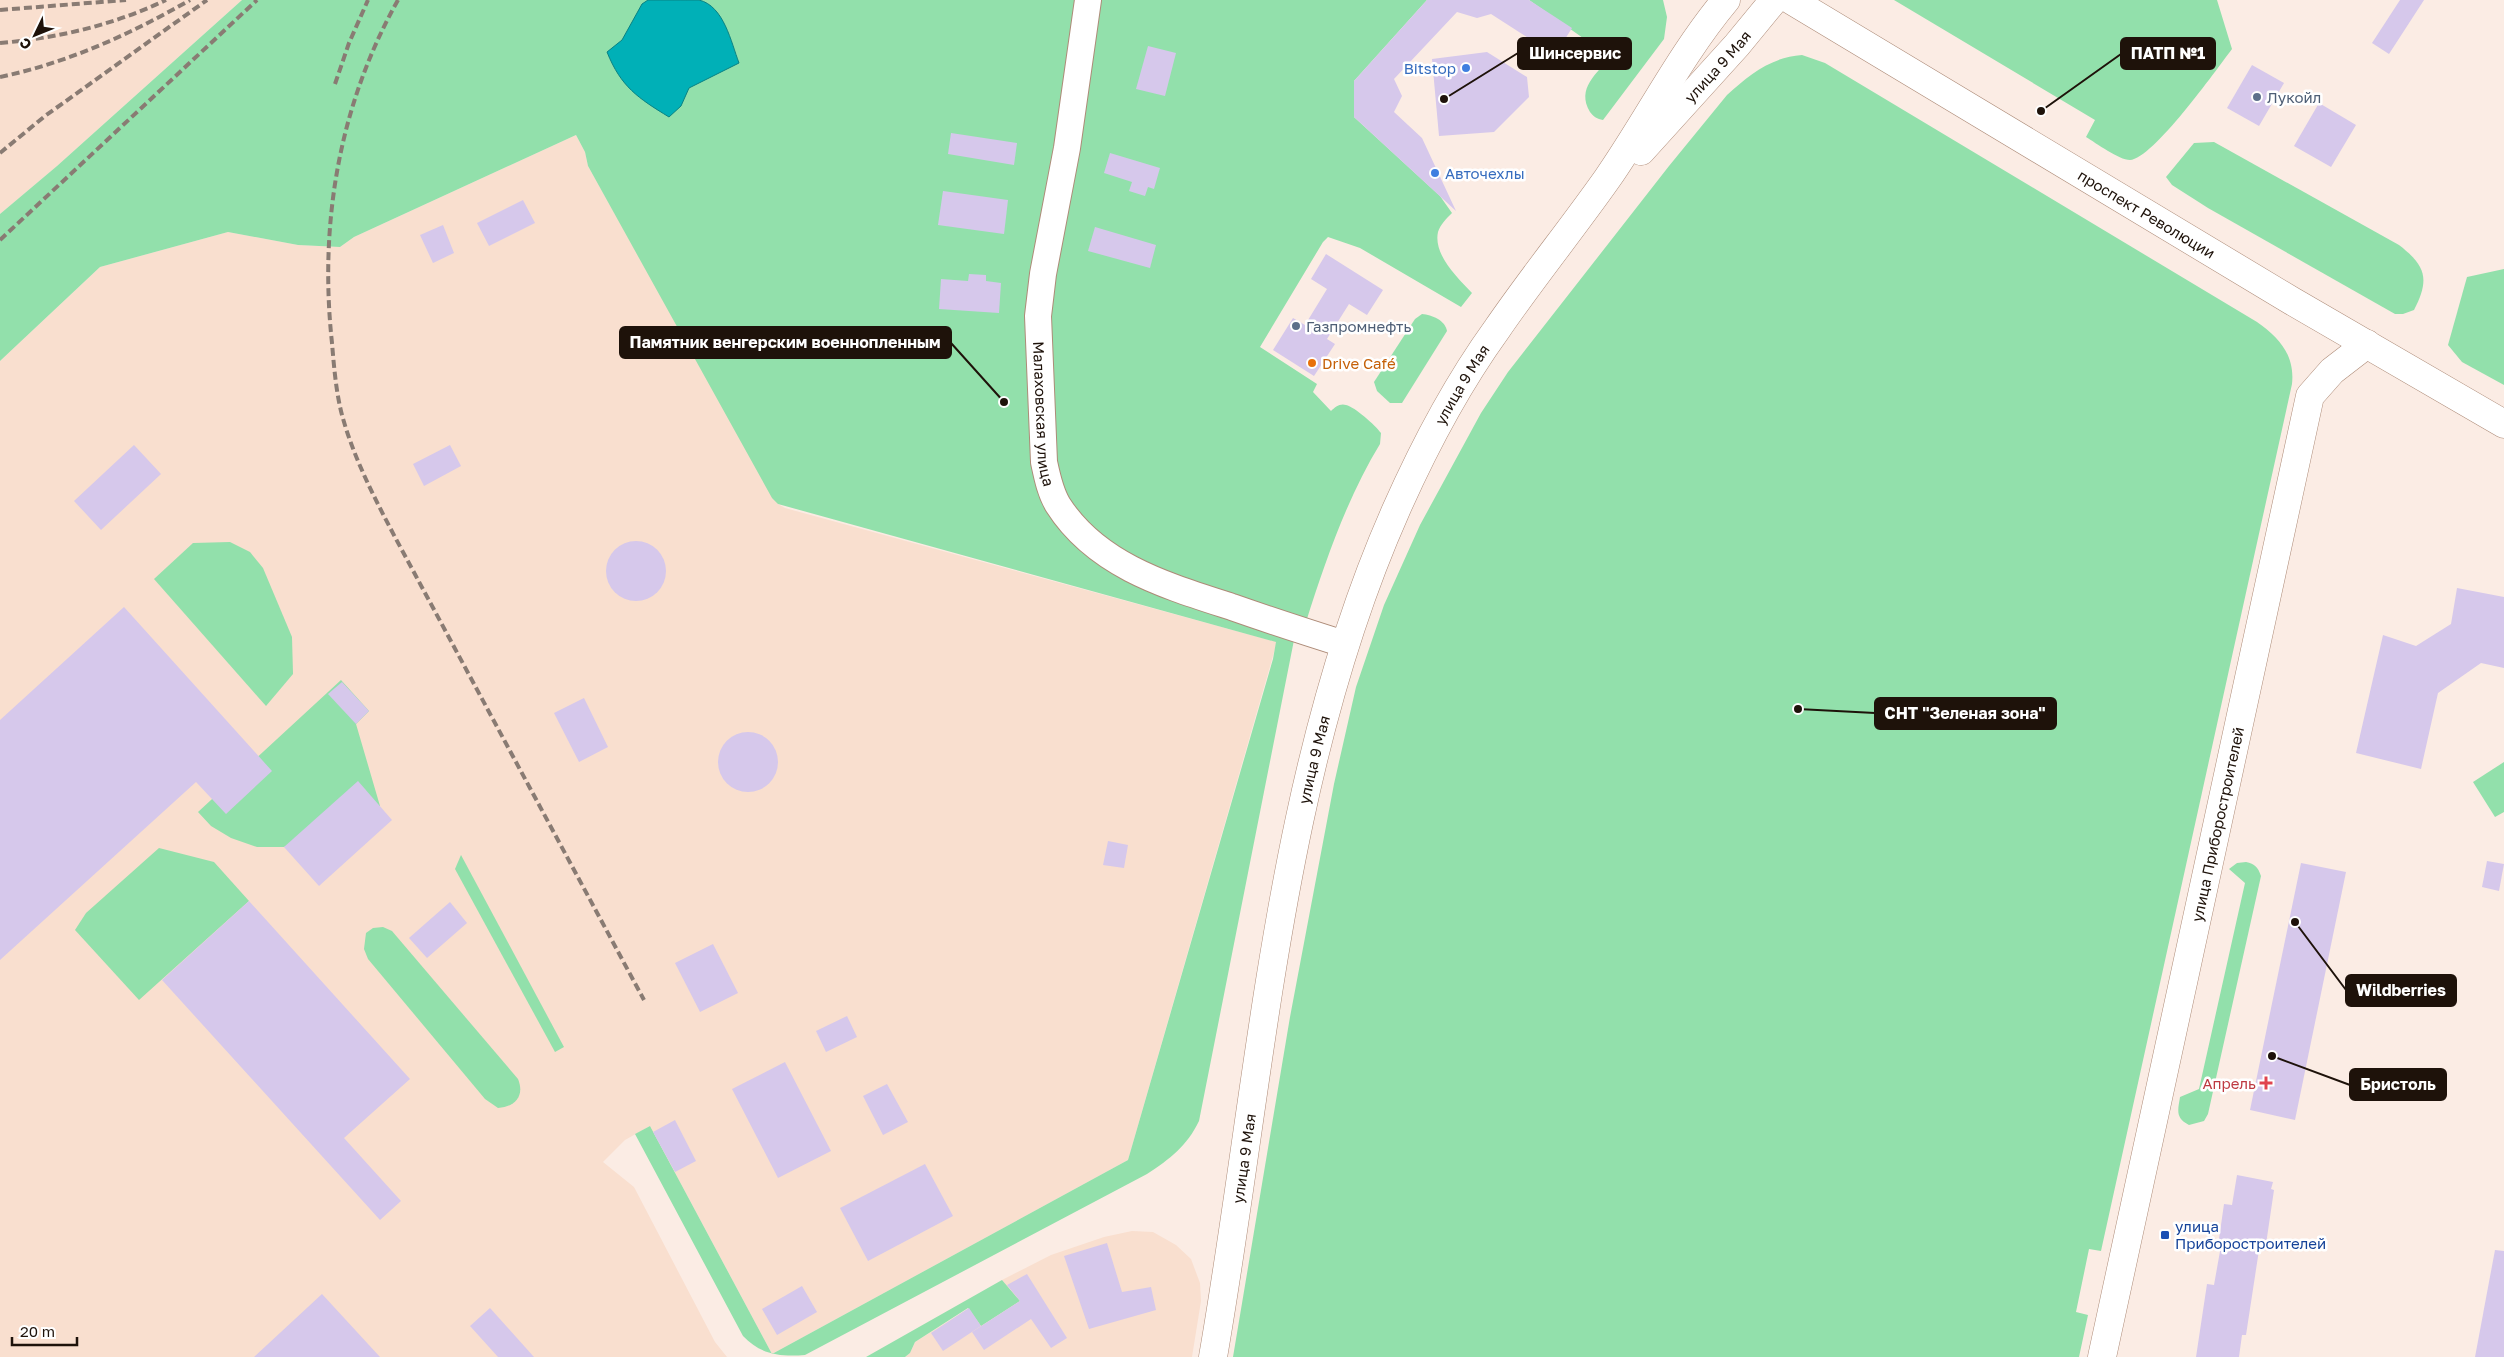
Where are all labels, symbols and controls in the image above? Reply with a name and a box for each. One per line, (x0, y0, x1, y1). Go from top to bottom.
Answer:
north arrow (10, 10, 60, 60)
street label: улица 9 Мая (1680, 27, 1754, 106)
text: С (15, 35, 35, 54)
callout: Шинсервис (1518, 38, 1631, 69)
callout: ПАТП №1 (2121, 38, 2215, 69)
text: Шинсервис (1529, 43, 1621, 63)
text: ПАТП №1 (2131, 43, 2205, 63)
place label: Bitstop (1404, 59, 1456, 77)
marker: Bitstop (1460, 62, 1472, 74)
place label: Лукойл (2267, 88, 2321, 106)
marker: Лукойл (2251, 91, 2263, 103)
place label: Авточехлы (1445, 164, 1525, 182)
street label: проспект Революции (2075, 166, 2219, 262)
marker: Авточехлы (1429, 167, 1441, 179)
place label: Газпромнефть (1306, 317, 1411, 335)
marker: Газпромнефть (1290, 320, 1302, 332)
callout: Памятник венгерским военнопленным (620, 327, 951, 358)
text: Памятник венгерским военнопленным (629, 332, 941, 352)
street label: Малаховская улица (1030, 341, 1058, 488)
street label: улица 9 Мая (1431, 341, 1493, 428)
place label: Drive Café (1322, 354, 1396, 372)
marker: Drive Café (1306, 357, 1318, 369)
callout: СНТ "Зеленая зона" (1875, 698, 2056, 729)
text: СНТ "Зеленая зона" (1884, 703, 2046, 723)
street label: улица 9 Мая (1294, 713, 1333, 806)
street label: улица Приборостроителей (2187, 725, 2247, 923)
callout: Wildberries (2346, 975, 2456, 1006)
text: Wildberries (2356, 980, 2446, 1000)
callout: Бристоль (2350, 1069, 2446, 1100)
place label: Апрель (2203, 1074, 2256, 1092)
text: Бристоль (2360, 1074, 2436, 1094)
marker: Апрель (2260, 1077, 2272, 1089)
street label: улица 9 Мая (1228, 1112, 1259, 1205)
place label: улица Приборостроителей (2175, 1217, 2326, 1252)
marker: улица Приборостроителей (2159, 1229, 2171, 1241)
scale bar (12, 1314, 78, 1346)
text: 20 m (20, 1322, 55, 1340)

